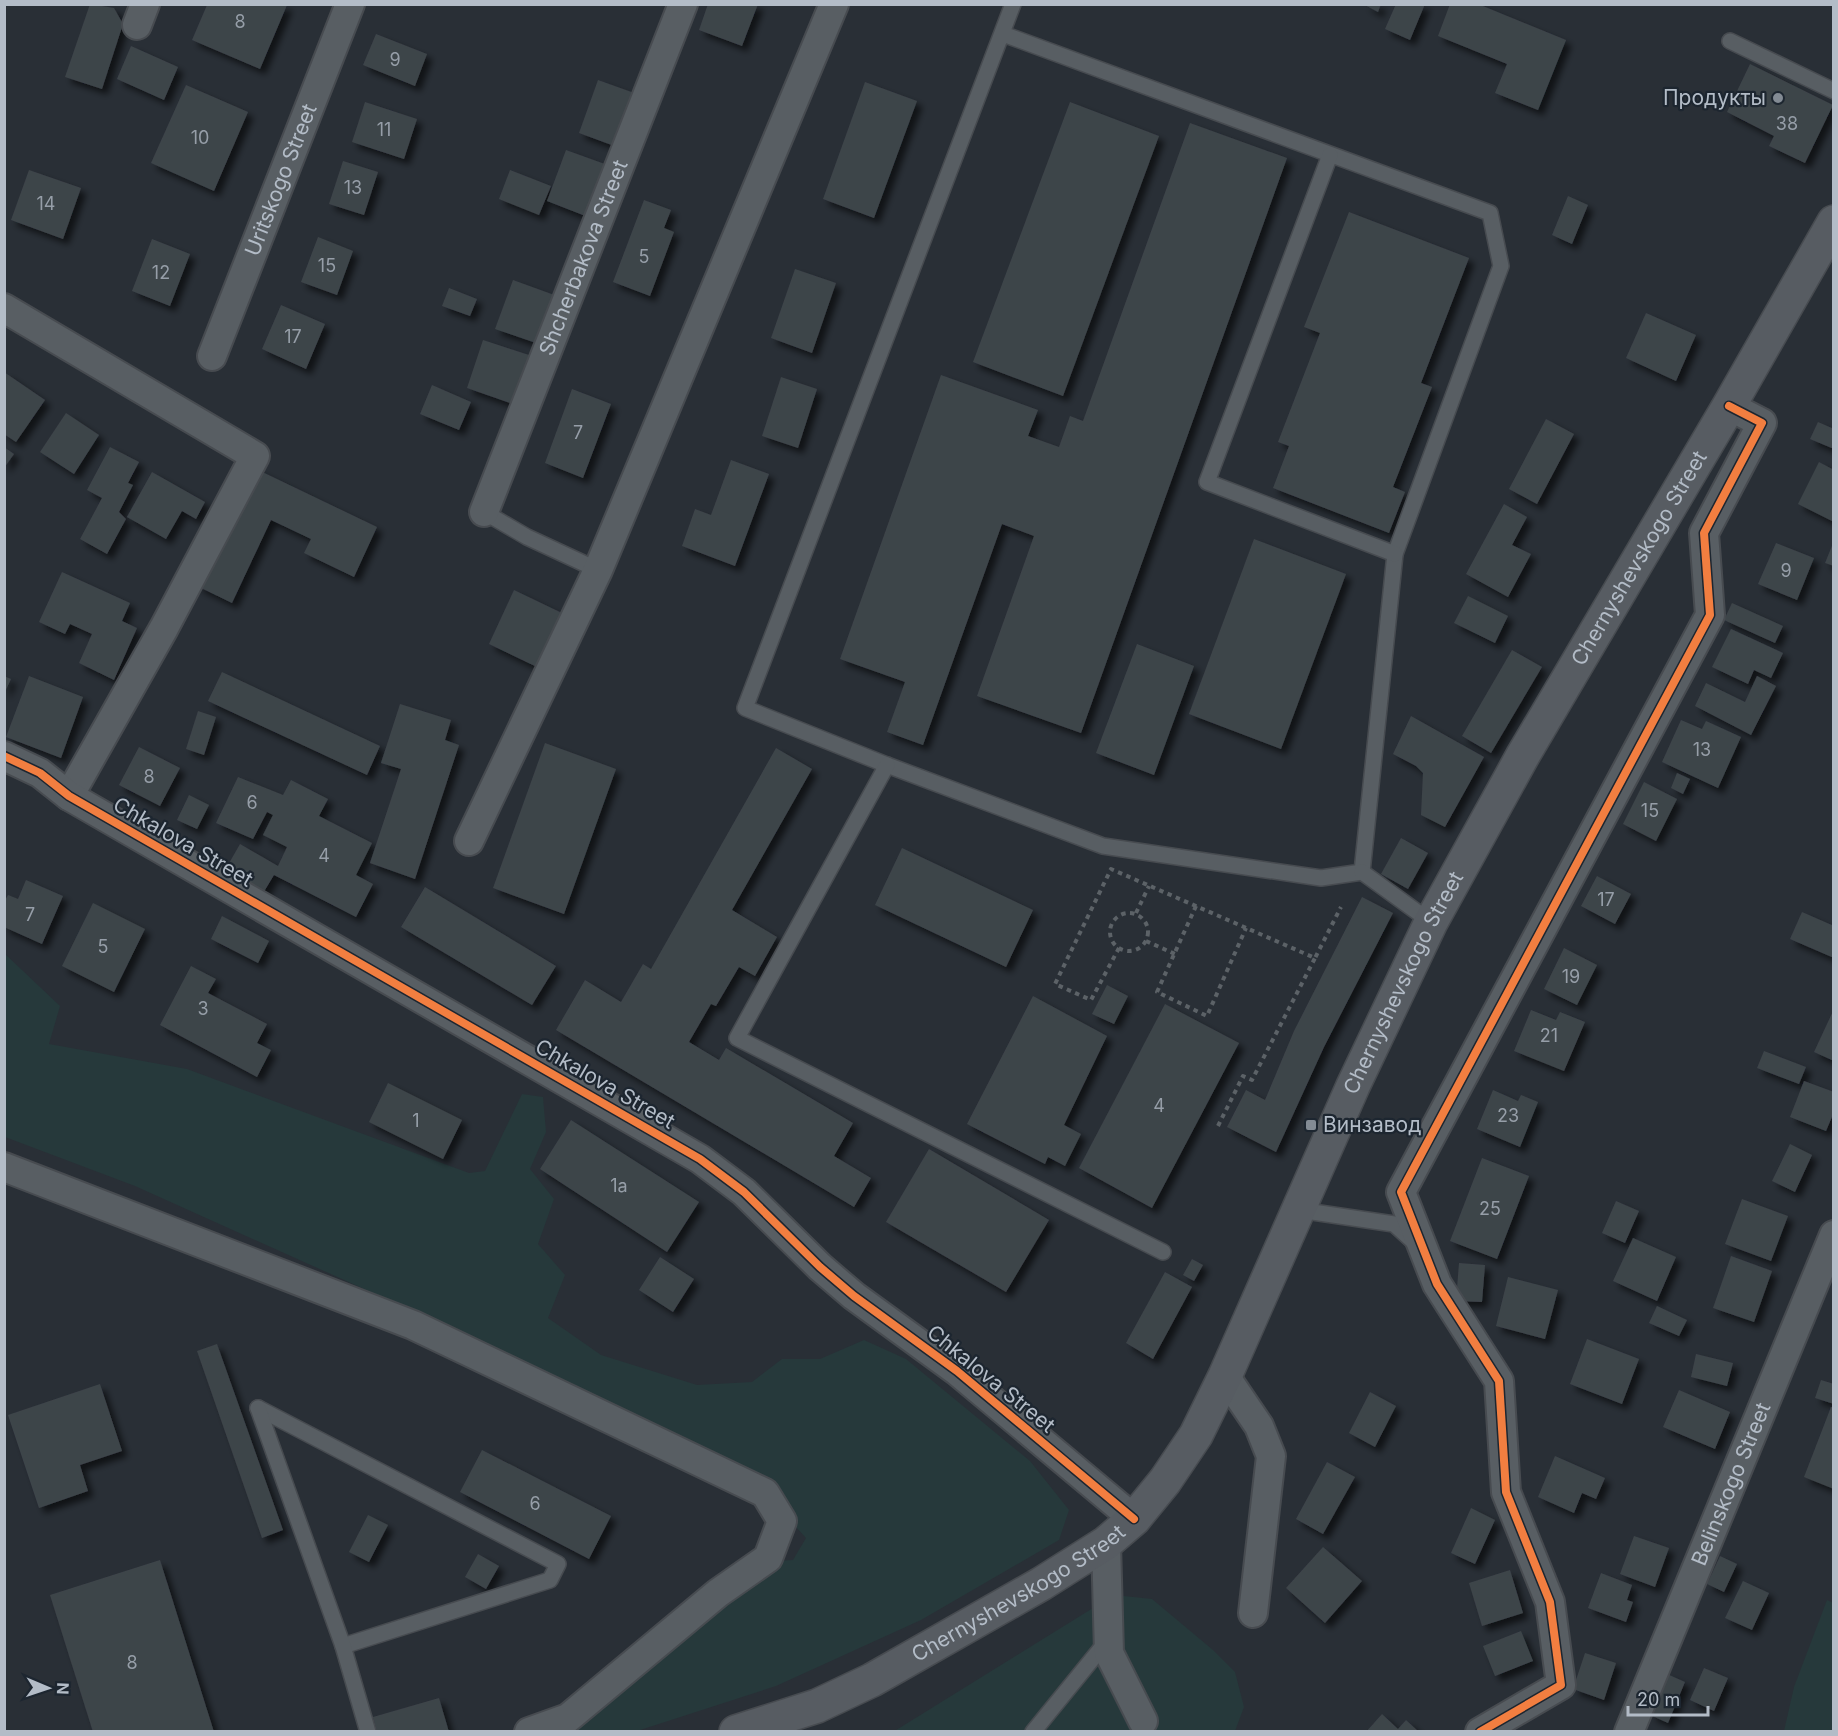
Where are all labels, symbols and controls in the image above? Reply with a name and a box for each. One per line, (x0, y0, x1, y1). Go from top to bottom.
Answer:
house number: 8 (234, 11, 246, 32)
house number: 9 (389, 49, 401, 70)
place label: Продукты (1663, 85, 1766, 110)
marker: Продукты (1771, 91, 1785, 105)
street label: Uritskogo Street (239, 100, 322, 259)
house number: 38 (1776, 113, 1798, 134)
house number: 11 (377, 119, 391, 140)
house number: 10 (191, 127, 209, 148)
street label: Shcherbakova Street (534, 156, 633, 359)
house number: 13 (344, 177, 362, 198)
house number: 14 (37, 193, 55, 214)
house number: 5 (639, 246, 649, 267)
house number: 15 (318, 255, 336, 276)
house number: 12 (152, 262, 170, 283)
house number: 17 (284, 326, 302, 347)
house number: 7 (573, 422, 583, 443)
street label: Chernyshevskogo Street (1566, 446, 1712, 670)
house number: 9 (1780, 560, 1792, 581)
house number: 13 (1693, 739, 1711, 760)
house number: 8 (143, 766, 155, 787)
street label: Chkalova Street (109, 791, 258, 892)
house number: 6 (246, 792, 258, 813)
house number: 15 (1641, 800, 1659, 821)
house number: 4 (318, 845, 330, 866)
street label: Chernyshevskogo Street (1338, 867, 1468, 1098)
house number: 17 (1597, 889, 1615, 910)
house number: 7 (25, 904, 35, 925)
house number: 5 (98, 936, 108, 957)
house number: 19 (1562, 966, 1580, 987)
house number: 3 (197, 998, 209, 1019)
house number: 21 (1540, 1025, 1558, 1046)
street label: Chkalova Street (531, 1033, 680, 1134)
house number: 4 (1153, 1095, 1165, 1116)
house number: 23 (1497, 1105, 1519, 1126)
house number: 1 (412, 1110, 420, 1131)
place label: Винзавод (1323, 1112, 1421, 1137)
marker: Винзавод (1304, 1118, 1318, 1132)
house number: 1а (610, 1175, 628, 1196)
house number: 25 (1479, 1198, 1501, 1219)
street label: Chkalova Street (922, 1319, 1060, 1438)
street label: Belinskogo Street (1686, 1399, 1776, 1569)
house number: 6 (529, 1493, 541, 1514)
street label: Chernyshevskogo Street (907, 1519, 1130, 1667)
house number: 8 (126, 1652, 138, 1673)
north arrow (18, 1658, 78, 1718)
scale bar (1628, 1679, 1708, 1717)
text: N (53, 1682, 73, 1695)
text: 20 m (1637, 1689, 1680, 1710)

